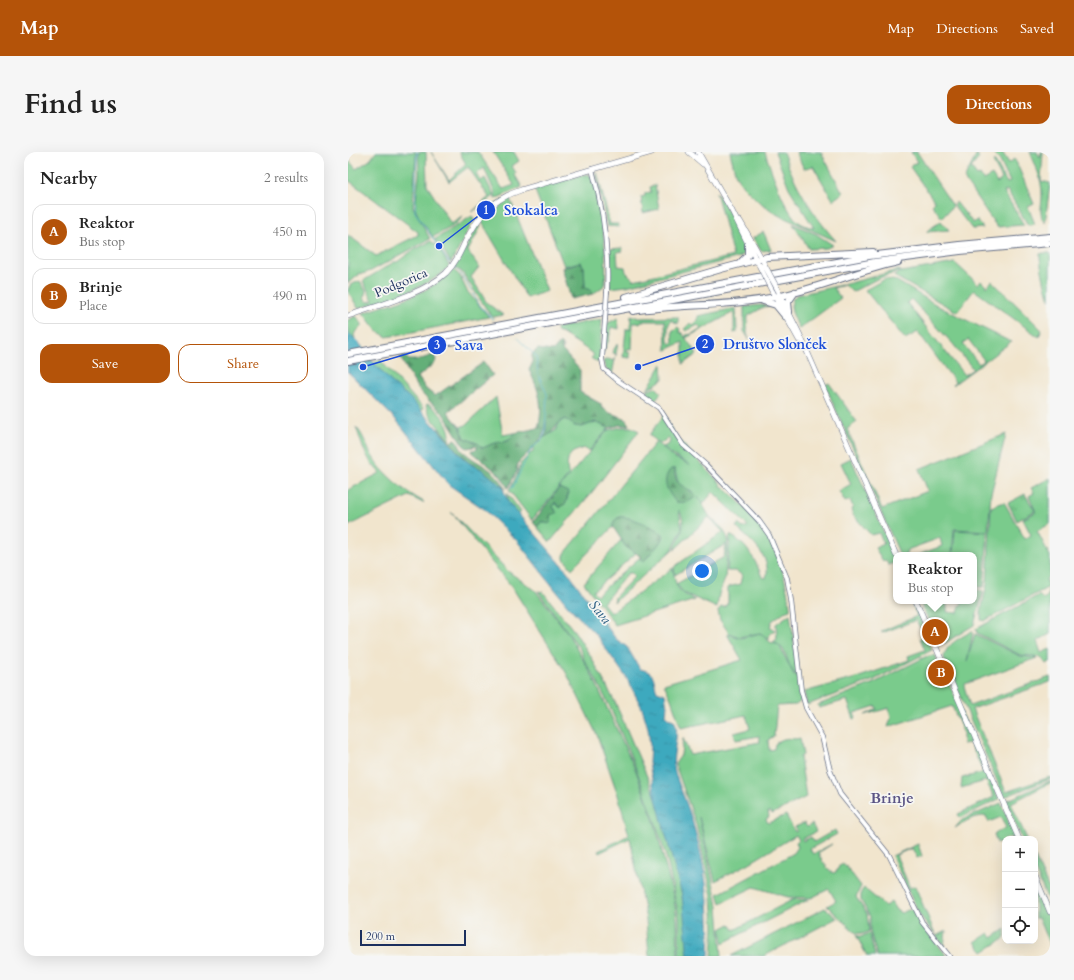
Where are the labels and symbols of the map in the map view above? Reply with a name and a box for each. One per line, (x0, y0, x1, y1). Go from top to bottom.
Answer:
callout: Stokalca (476, 197, 566, 223)
text: Stokalca (504, 201, 558, 220)
text: 1 (483, 202, 489, 218)
street label: Podgorica (372, 264, 431, 302)
callout: Društvo Slonček (695, 331, 835, 357)
callout: Sava (427, 332, 491, 358)
text: Društvo Slonček (723, 335, 827, 354)
text: Sava (455, 336, 483, 355)
text: 2 (702, 336, 708, 352)
text: 3 (434, 337, 440, 353)
your location (692, 561, 712, 581)
water label: Sava (584, 596, 616, 628)
pin: A (922, 617, 948, 647)
pin: B (928, 658, 954, 688)
district label: Brinje (870, 788, 914, 808)
scale bar (360, 928, 466, 947)

